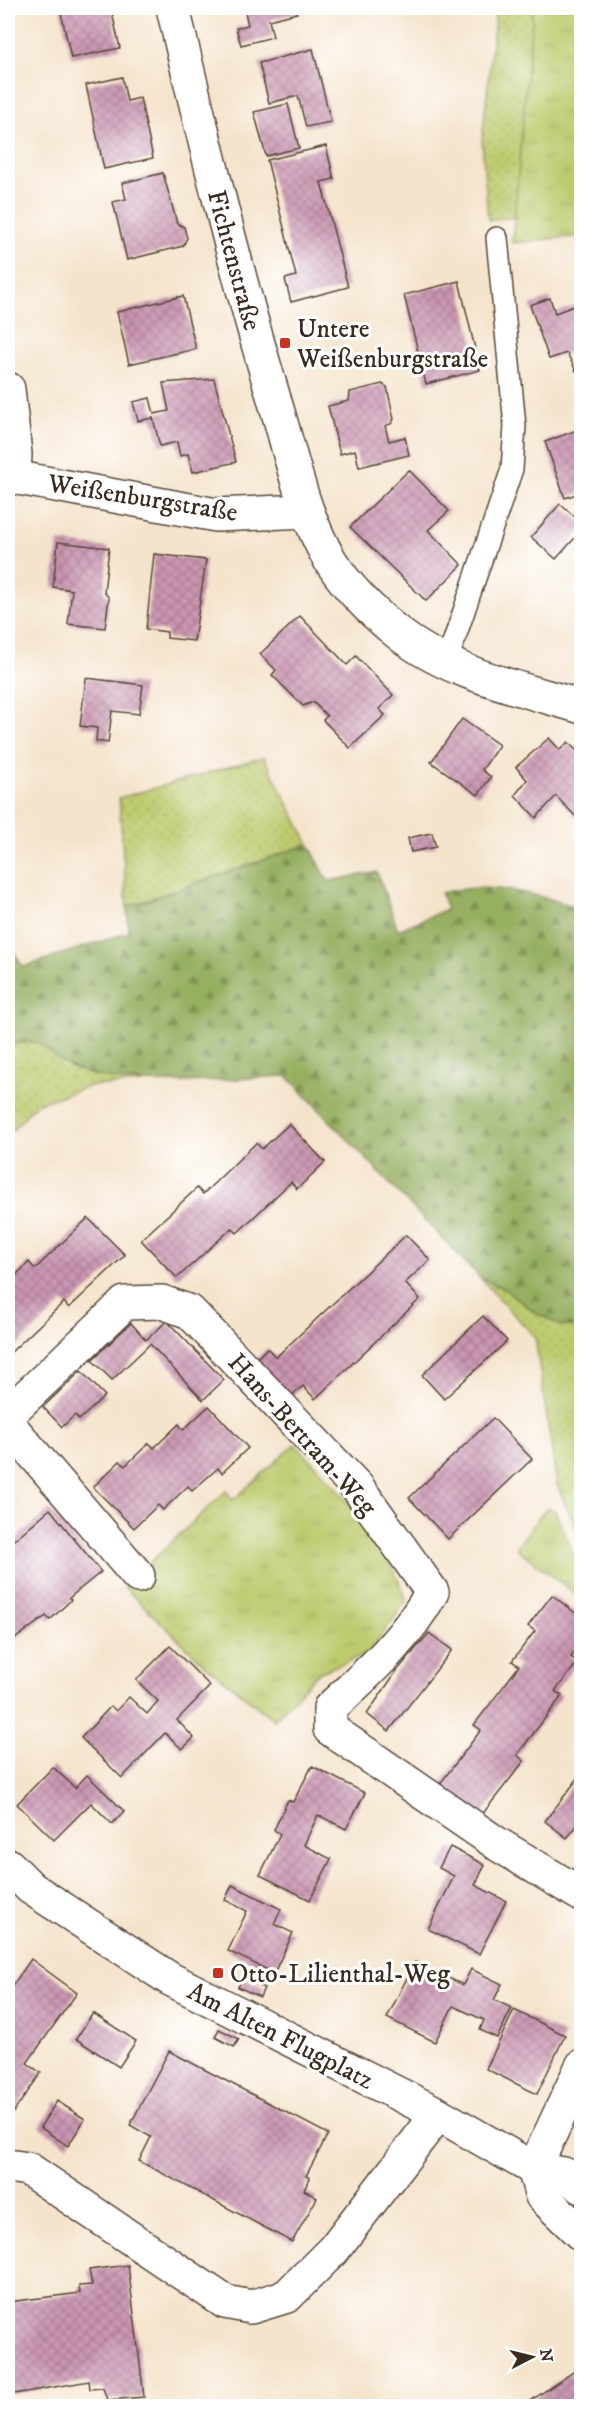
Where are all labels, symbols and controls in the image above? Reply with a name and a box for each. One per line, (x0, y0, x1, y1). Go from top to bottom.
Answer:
street label: Fichtenstraße (199, 186, 268, 334)
place label: Untere Weißenburgstraße (296, 313, 488, 376)
marker: Untere Weißenburgstraße (278, 336, 292, 350)
street label: Weißenburgstraße (45, 467, 240, 530)
street label: Hans-Bertram-Weg (220, 1347, 384, 1523)
place label: Otto-Lilienthal-Weg (230, 1958, 450, 1991)
marker: Otto-Lilienthal-Weg (211, 1966, 225, 1980)
street label: Am Alten Flugplatz (182, 1975, 379, 2097)
north arrow (502, 2327, 562, 2387)
text: N (535, 2348, 557, 2363)

